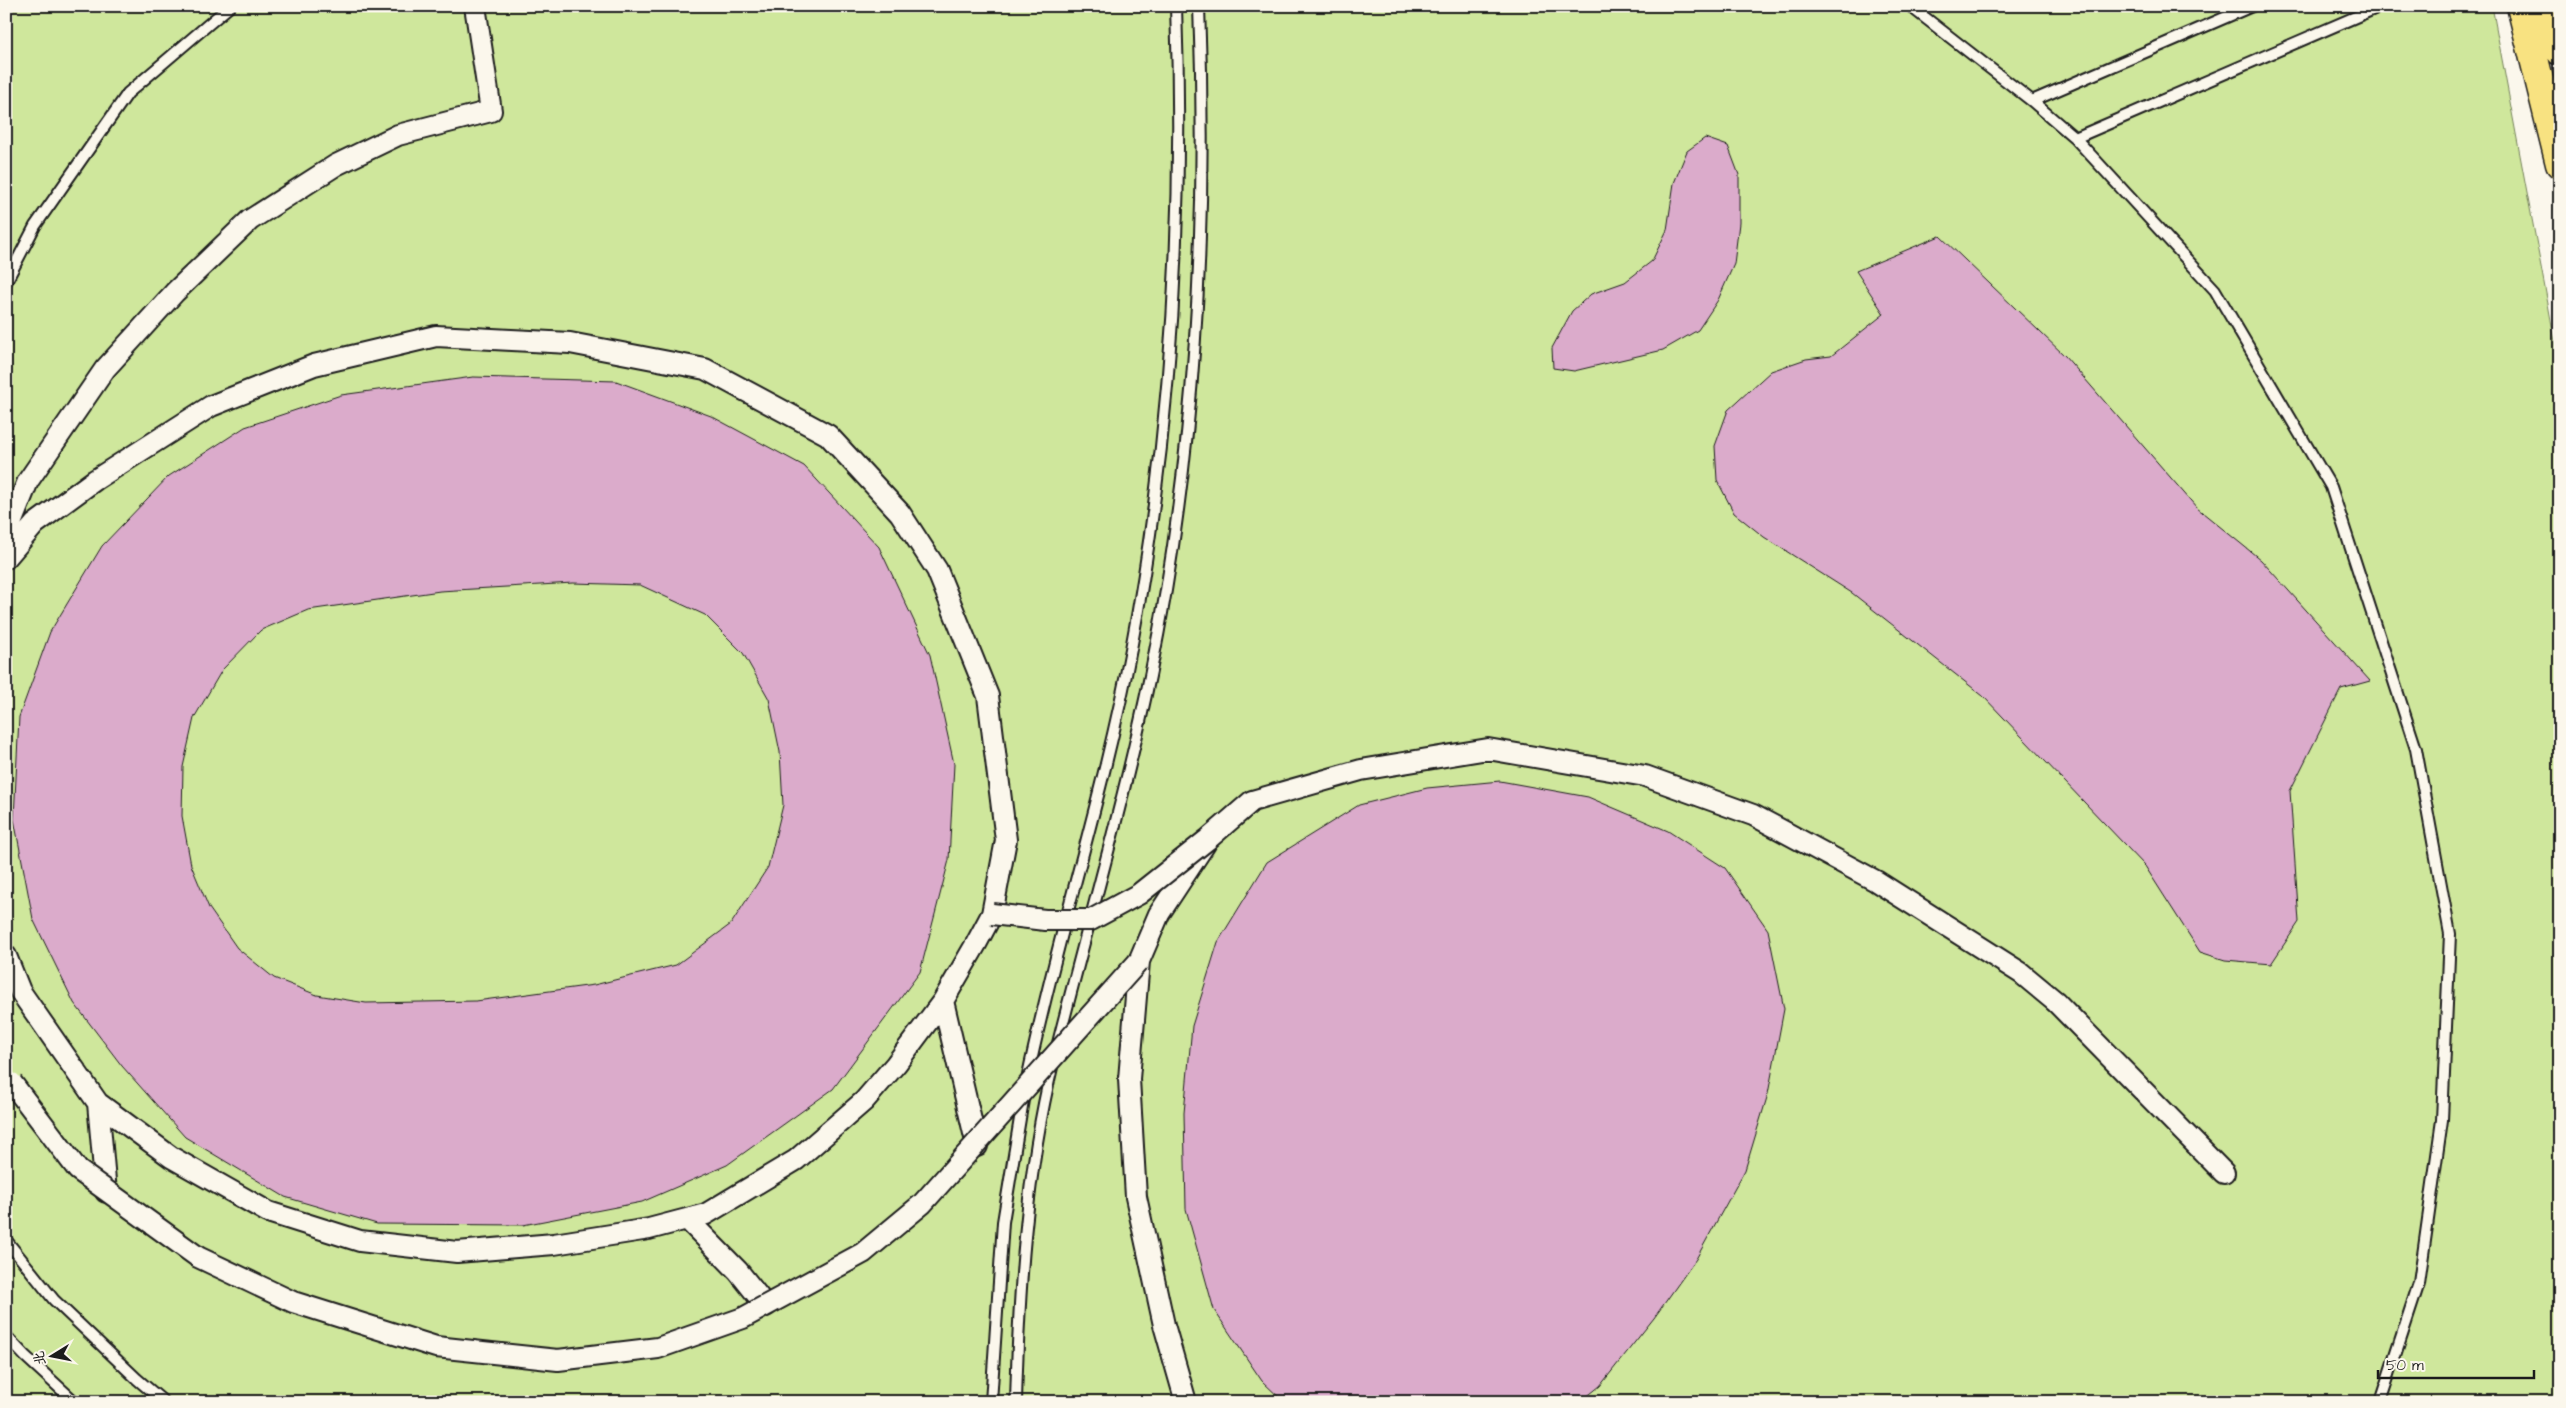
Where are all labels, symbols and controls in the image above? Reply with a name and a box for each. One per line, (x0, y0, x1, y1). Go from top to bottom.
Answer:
north arrow (28, 1330, 78, 1380)
scale bar (2378, 1348, 2535, 1380)
text: 北 (29, 1349, 51, 1367)
text: 50 m (2386, 1355, 2424, 1376)

